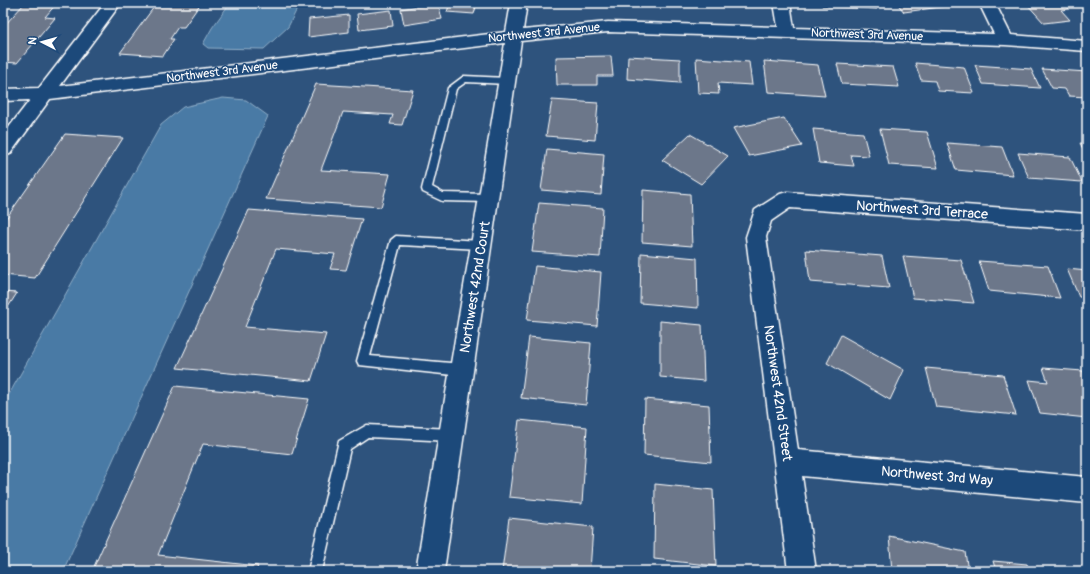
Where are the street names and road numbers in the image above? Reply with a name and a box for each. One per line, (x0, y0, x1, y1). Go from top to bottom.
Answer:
street label: Northwest 3rd Avenue (487, 20, 601, 46)
street label: Northwest 3rd Avenue (811, 26, 923, 44)
street label: Northwest 3rd Avenue (165, 58, 279, 86)
street label: Northwest 3rd Terrace (855, 197, 989, 223)
street label: Northwest 42nd Court (456, 220, 494, 354)
street label: Northwest 42nd Street (760, 324, 796, 462)
street label: Northwest 3rd Way (880, 463, 994, 489)

